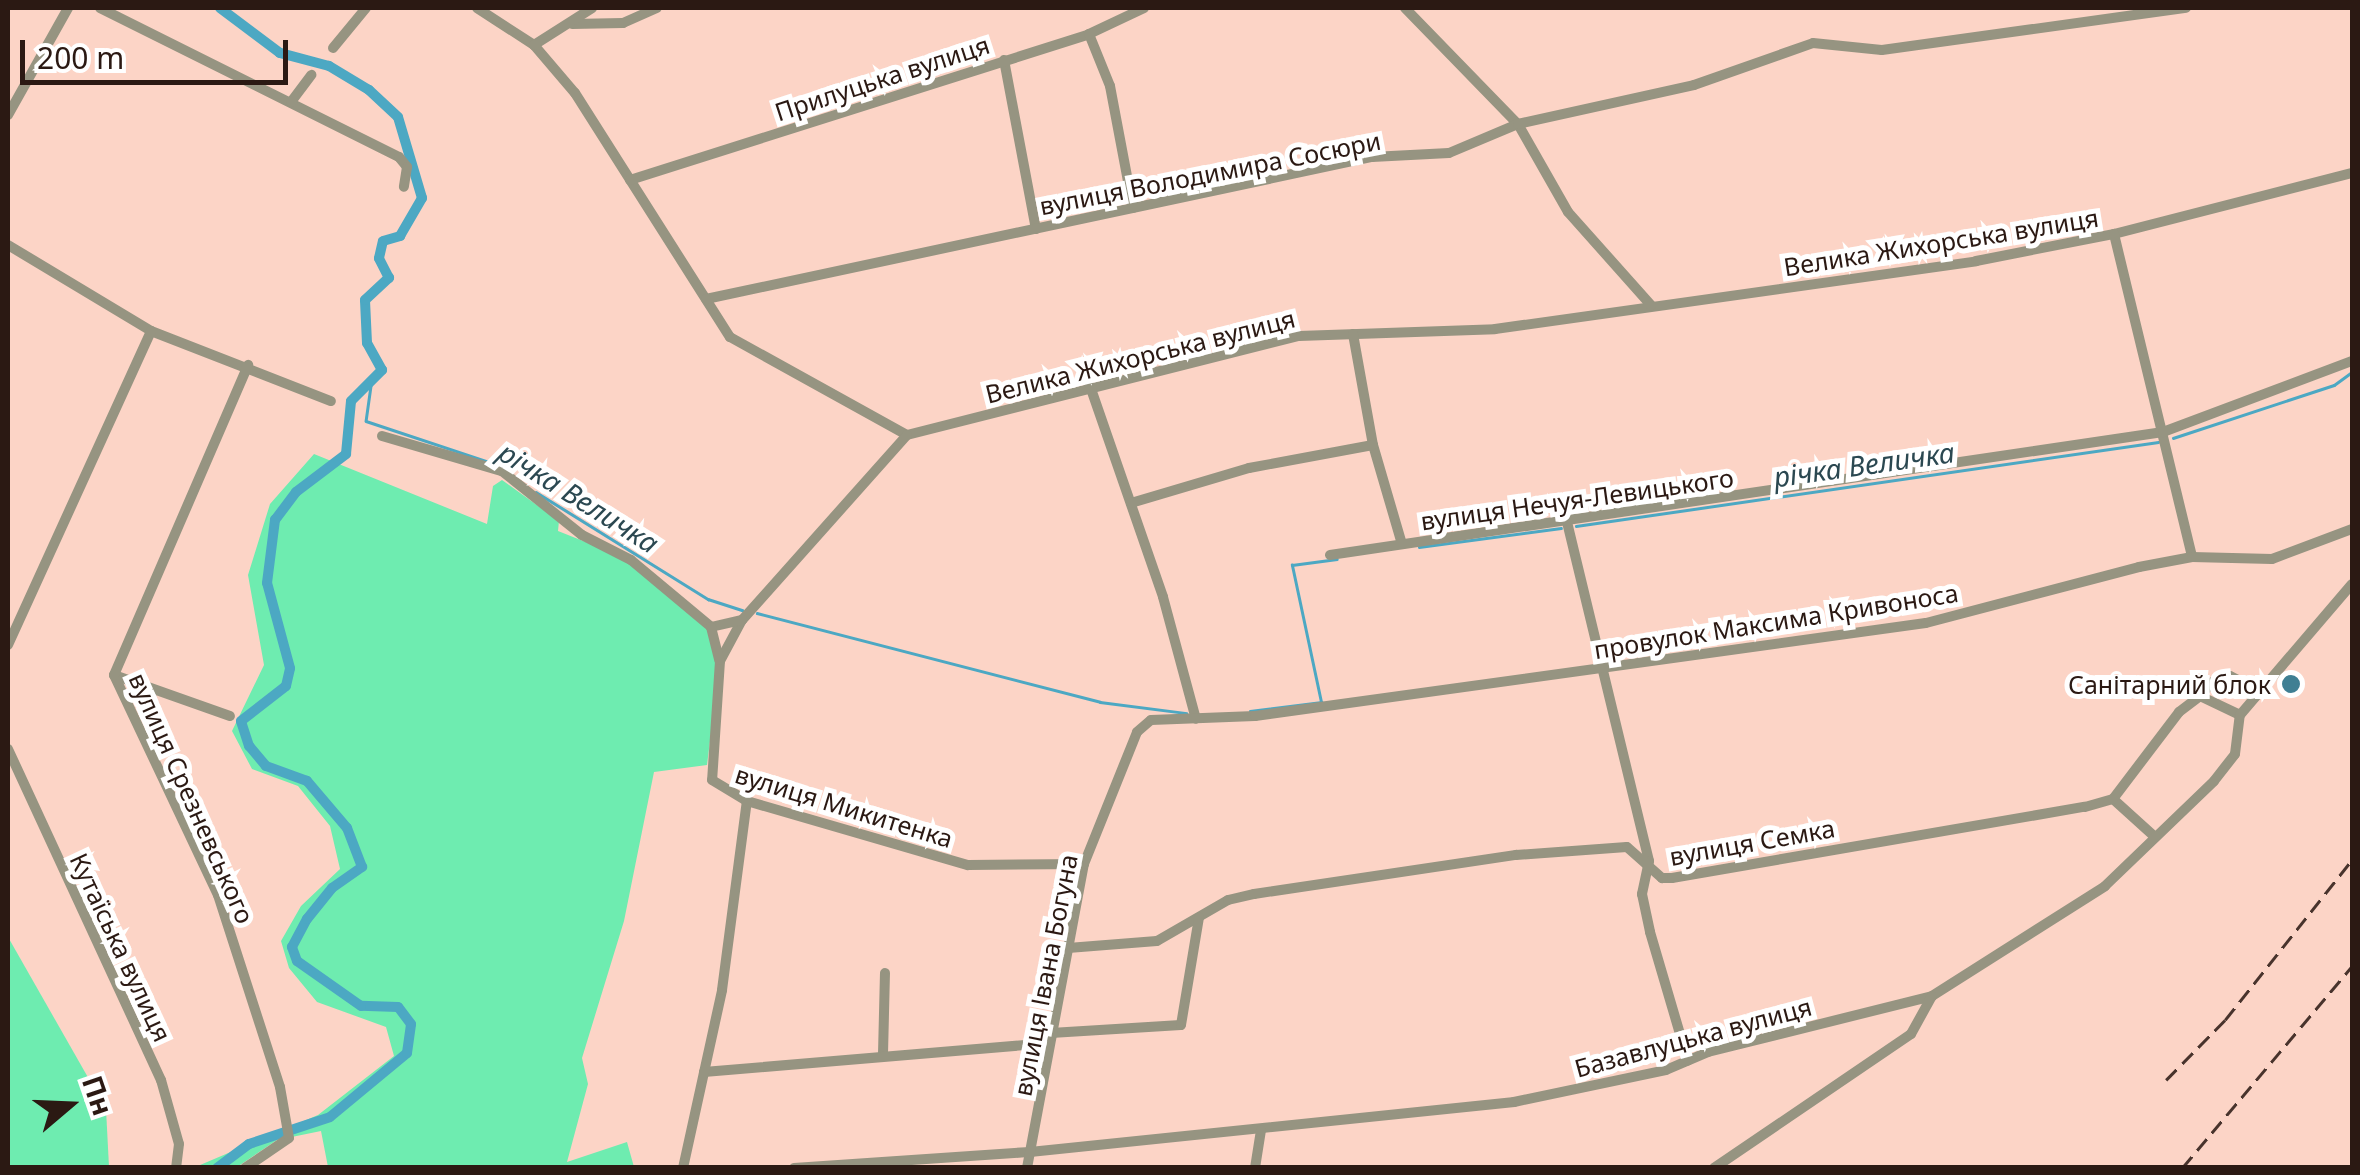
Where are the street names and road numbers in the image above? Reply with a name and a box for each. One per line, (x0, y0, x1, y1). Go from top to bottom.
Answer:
street label: Прилуцька вулиця (771, 29, 993, 127)
street label: вулиця Володимира Сосюри (1037, 125, 1383, 221)
street label: Велика Жихорська вулиця (1781, 202, 2101, 282)
street label: Велика Жихорська вулиця (982, 303, 1298, 409)
street label: вулиця Нечуя-Левицького (1418, 462, 1736, 536)
street label: провулок Максима Кривоноса (1592, 577, 1960, 665)
street label: вулиця Срезневського (123, 668, 261, 928)
street label: вулиця Микитенка (732, 759, 956, 853)
street label: вулиця Семка (1667, 813, 1837, 871)
street label: Кутаїська вулиця (64, 848, 178, 1046)
street label: вулиця Івана Богуна (1007, 852, 1083, 1098)
street label: Базавлуцька вулиця (1571, 991, 1815, 1083)

